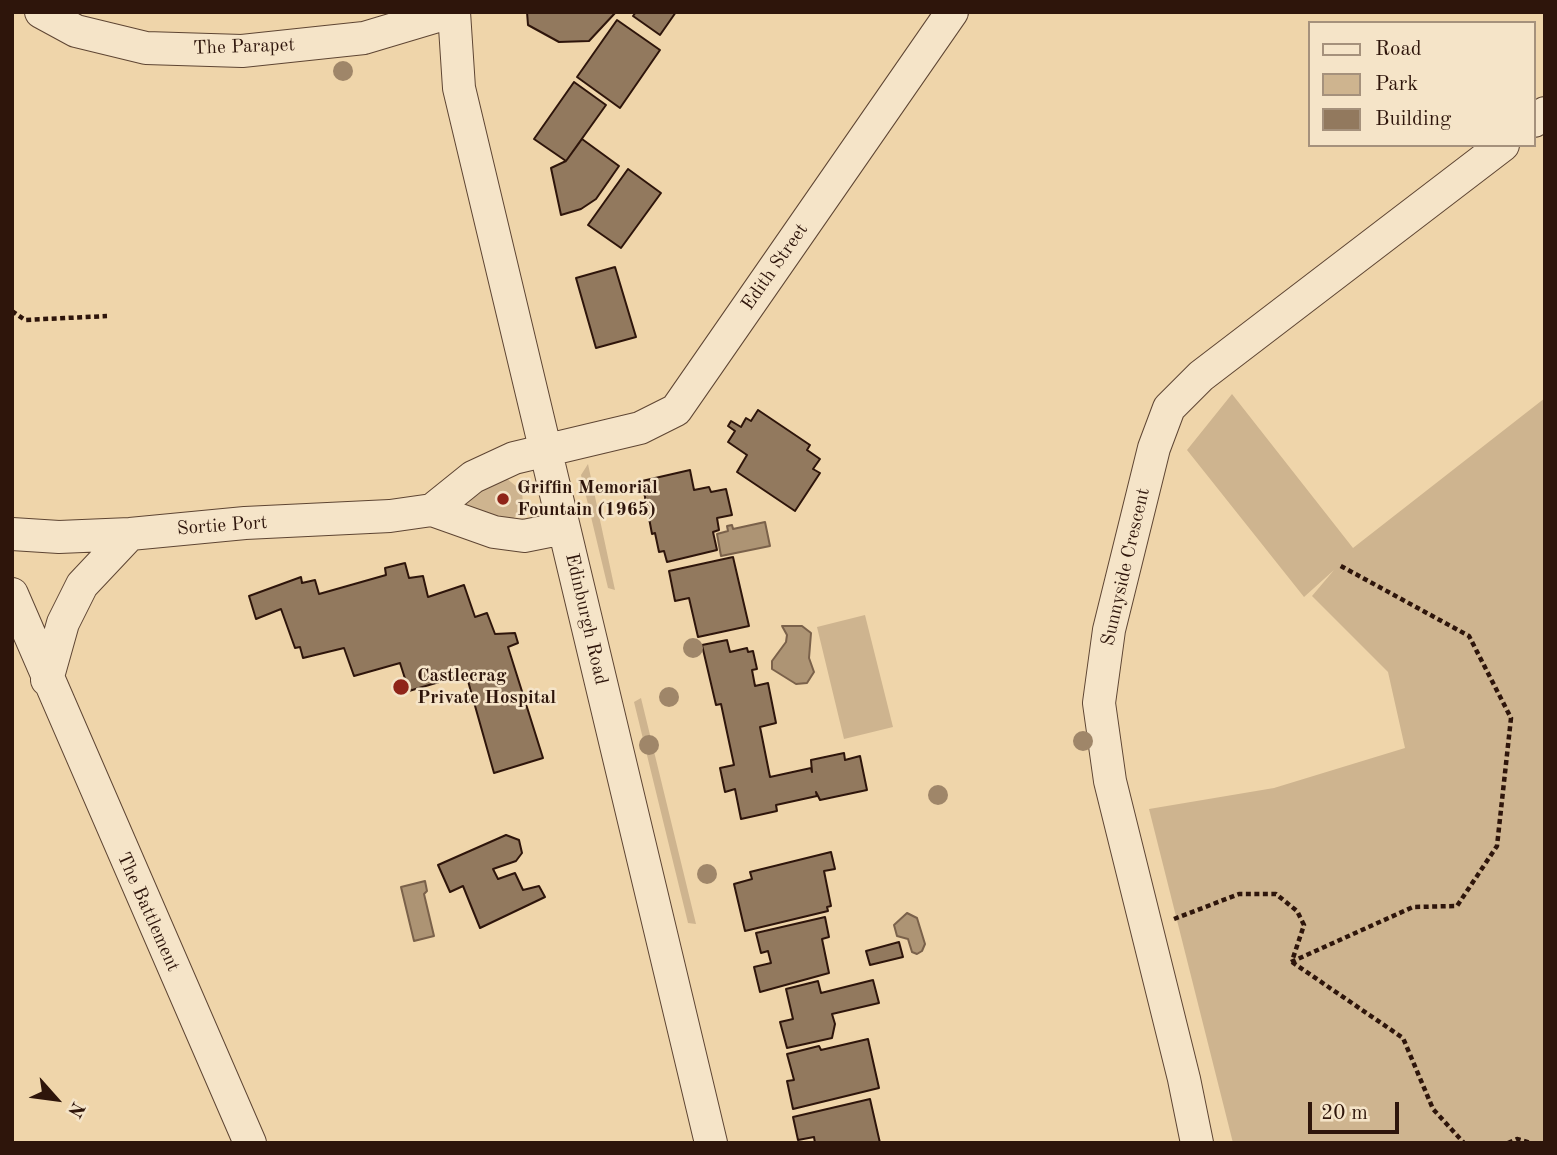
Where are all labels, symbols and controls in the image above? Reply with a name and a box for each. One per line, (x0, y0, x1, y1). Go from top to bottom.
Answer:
legend (1308, 21, 1536, 147)
street label: The Parapet (193, 34, 295, 60)
text: Road (1375, 39, 1422, 60)
text: Park (1375, 74, 1418, 95)
text: Building (1375, 109, 1451, 130)
street label: Edith Street (737, 219, 813, 315)
place label: Griffin Memorial Fountain (1965) (517, 477, 658, 521)
street label: Sunnyside Crescent (1097, 486, 1155, 648)
marker: Griffin Memorial Fountain (1965) (495, 491, 511, 507)
street label: Sortie Port (176, 511, 268, 541)
street label: Edinburgh Road (560, 551, 612, 687)
place label: Castlecrag Private Hospital (417, 665, 556, 709)
marker: Castlecrag Private Hospital (391, 677, 411, 697)
street label: The Battlement (111, 849, 185, 975)
north arrow (21, 1064, 91, 1134)
scale bar (1312, 1088, 1403, 1132)
text: N (63, 1098, 87, 1120)
text: 20 m (1321, 1103, 1368, 1124)

